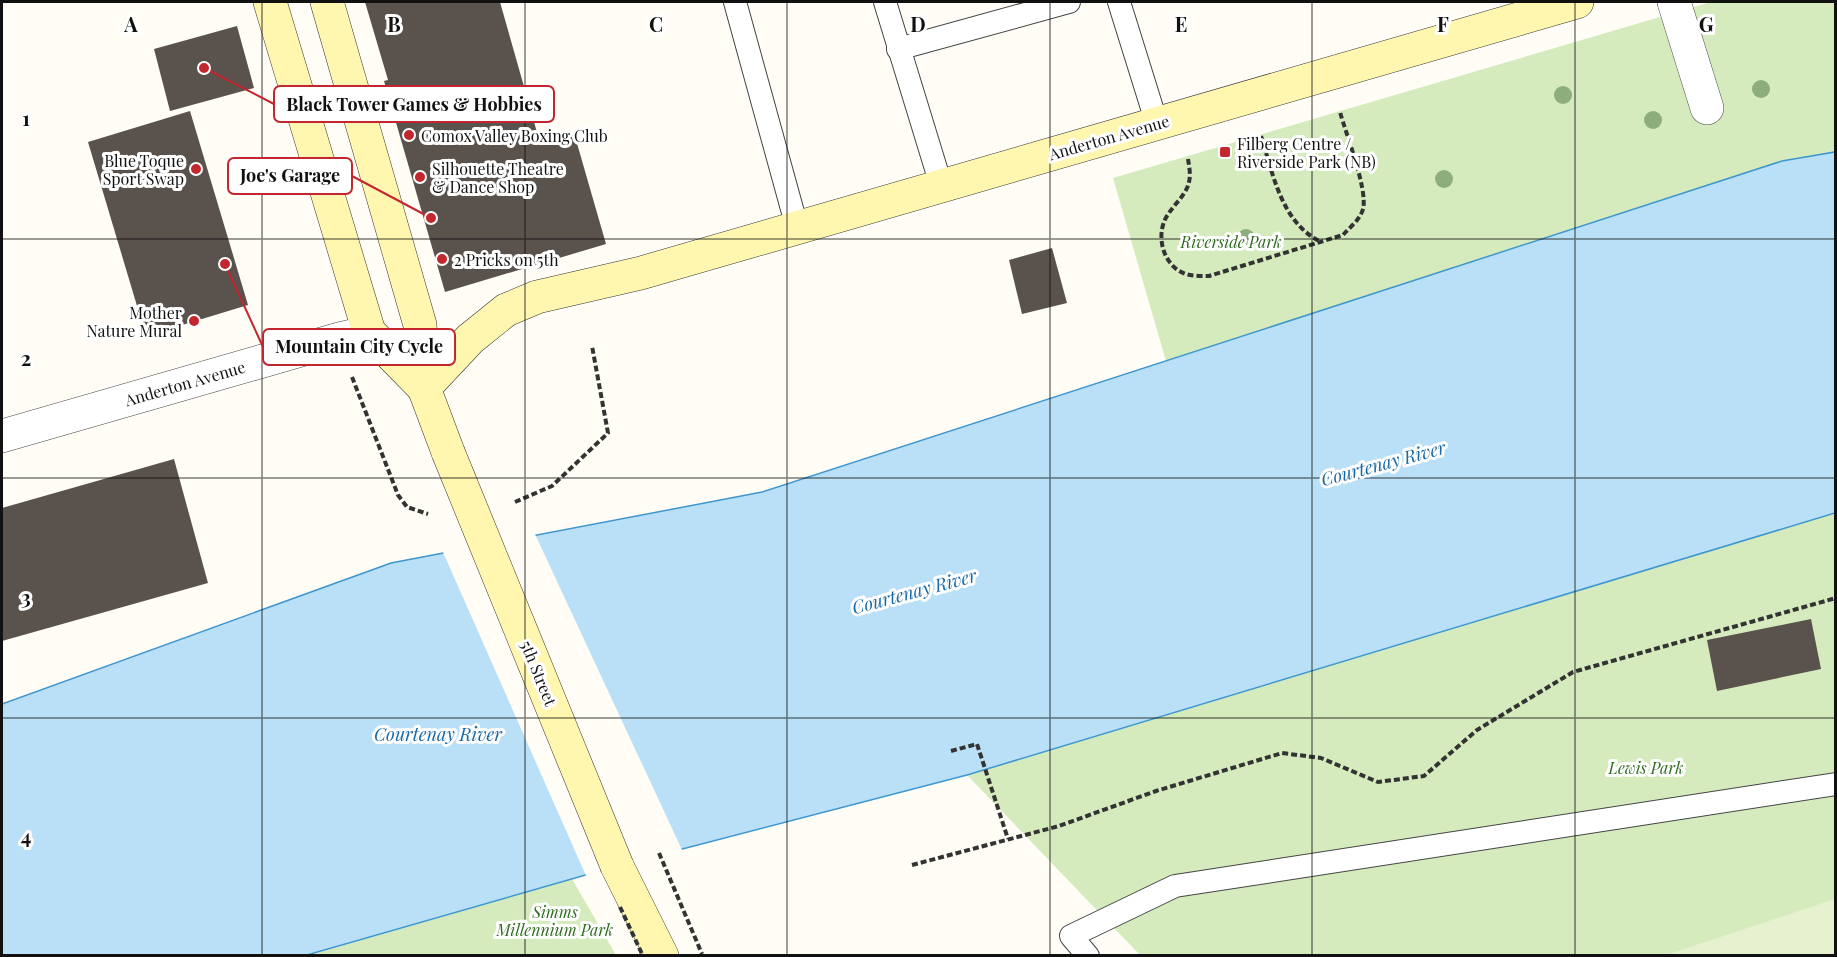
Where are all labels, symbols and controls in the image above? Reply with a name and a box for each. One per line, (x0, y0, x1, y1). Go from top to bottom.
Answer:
text: A (123, 10, 138, 37)
text: B (387, 10, 401, 37)
text: C (649, 10, 663, 37)
text: D (910, 10, 926, 37)
text: E (1175, 10, 1187, 37)
text: F (1437, 10, 1449, 37)
text: G (1699, 10, 1714, 37)
callout: Black Tower Games & Hobbies (274, 86, 554, 122)
text: Black Tower Games & Hobbies (286, 92, 542, 116)
text: 1 (22, 104, 30, 131)
street label: Anderton Avenue (1045, 110, 1172, 165)
place label: Comox Valley Boxing Club (421, 125, 608, 146)
marker: Comox Valley Boxing Club (402, 128, 416, 142)
place label: Filberg Centre / Riverside Park (NB) (1237, 133, 1376, 172)
marker: Filberg Centre / Riverside Park (NB) (1218, 145, 1232, 159)
place label: Blue Toque Sport Swap (103, 150, 184, 189)
callout: Joe's Garage (228, 158, 352, 194)
place label: Silhouette Theatre & Dance Shop (432, 158, 564, 197)
marker: Blue Toque Sport Swap (189, 162, 203, 176)
text: Joe's Garage (239, 163, 340, 187)
marker: Silhouette Theatre & Dance Shop (413, 170, 427, 184)
park label: Riverside Park (1180, 231, 1281, 252)
place label: 2 Pricks on 5th (454, 249, 559, 270)
marker: 2 Pricks on 5th (435, 252, 449, 266)
place label: Mother Nature Mural (87, 302, 182, 341)
marker: Mother Nature Mural (187, 314, 201, 328)
callout: Mountain City Cycle (263, 329, 455, 365)
text: Mountain City Cycle (275, 334, 443, 358)
text: 2 (21, 344, 31, 371)
street label: Anderton Avenue (121, 356, 248, 411)
water label: Courtenay River (1318, 435, 1449, 491)
water label: Courtenay River (849, 563, 980, 619)
text: 3 (21, 583, 31, 610)
street label: 5th Street (516, 637, 562, 709)
water label: Courtenay River (374, 722, 503, 746)
park label: Lewis Park (1608, 757, 1683, 778)
text: 4 (21, 822, 31, 849)
park label: Simms Millennium Park (496, 901, 613, 940)

